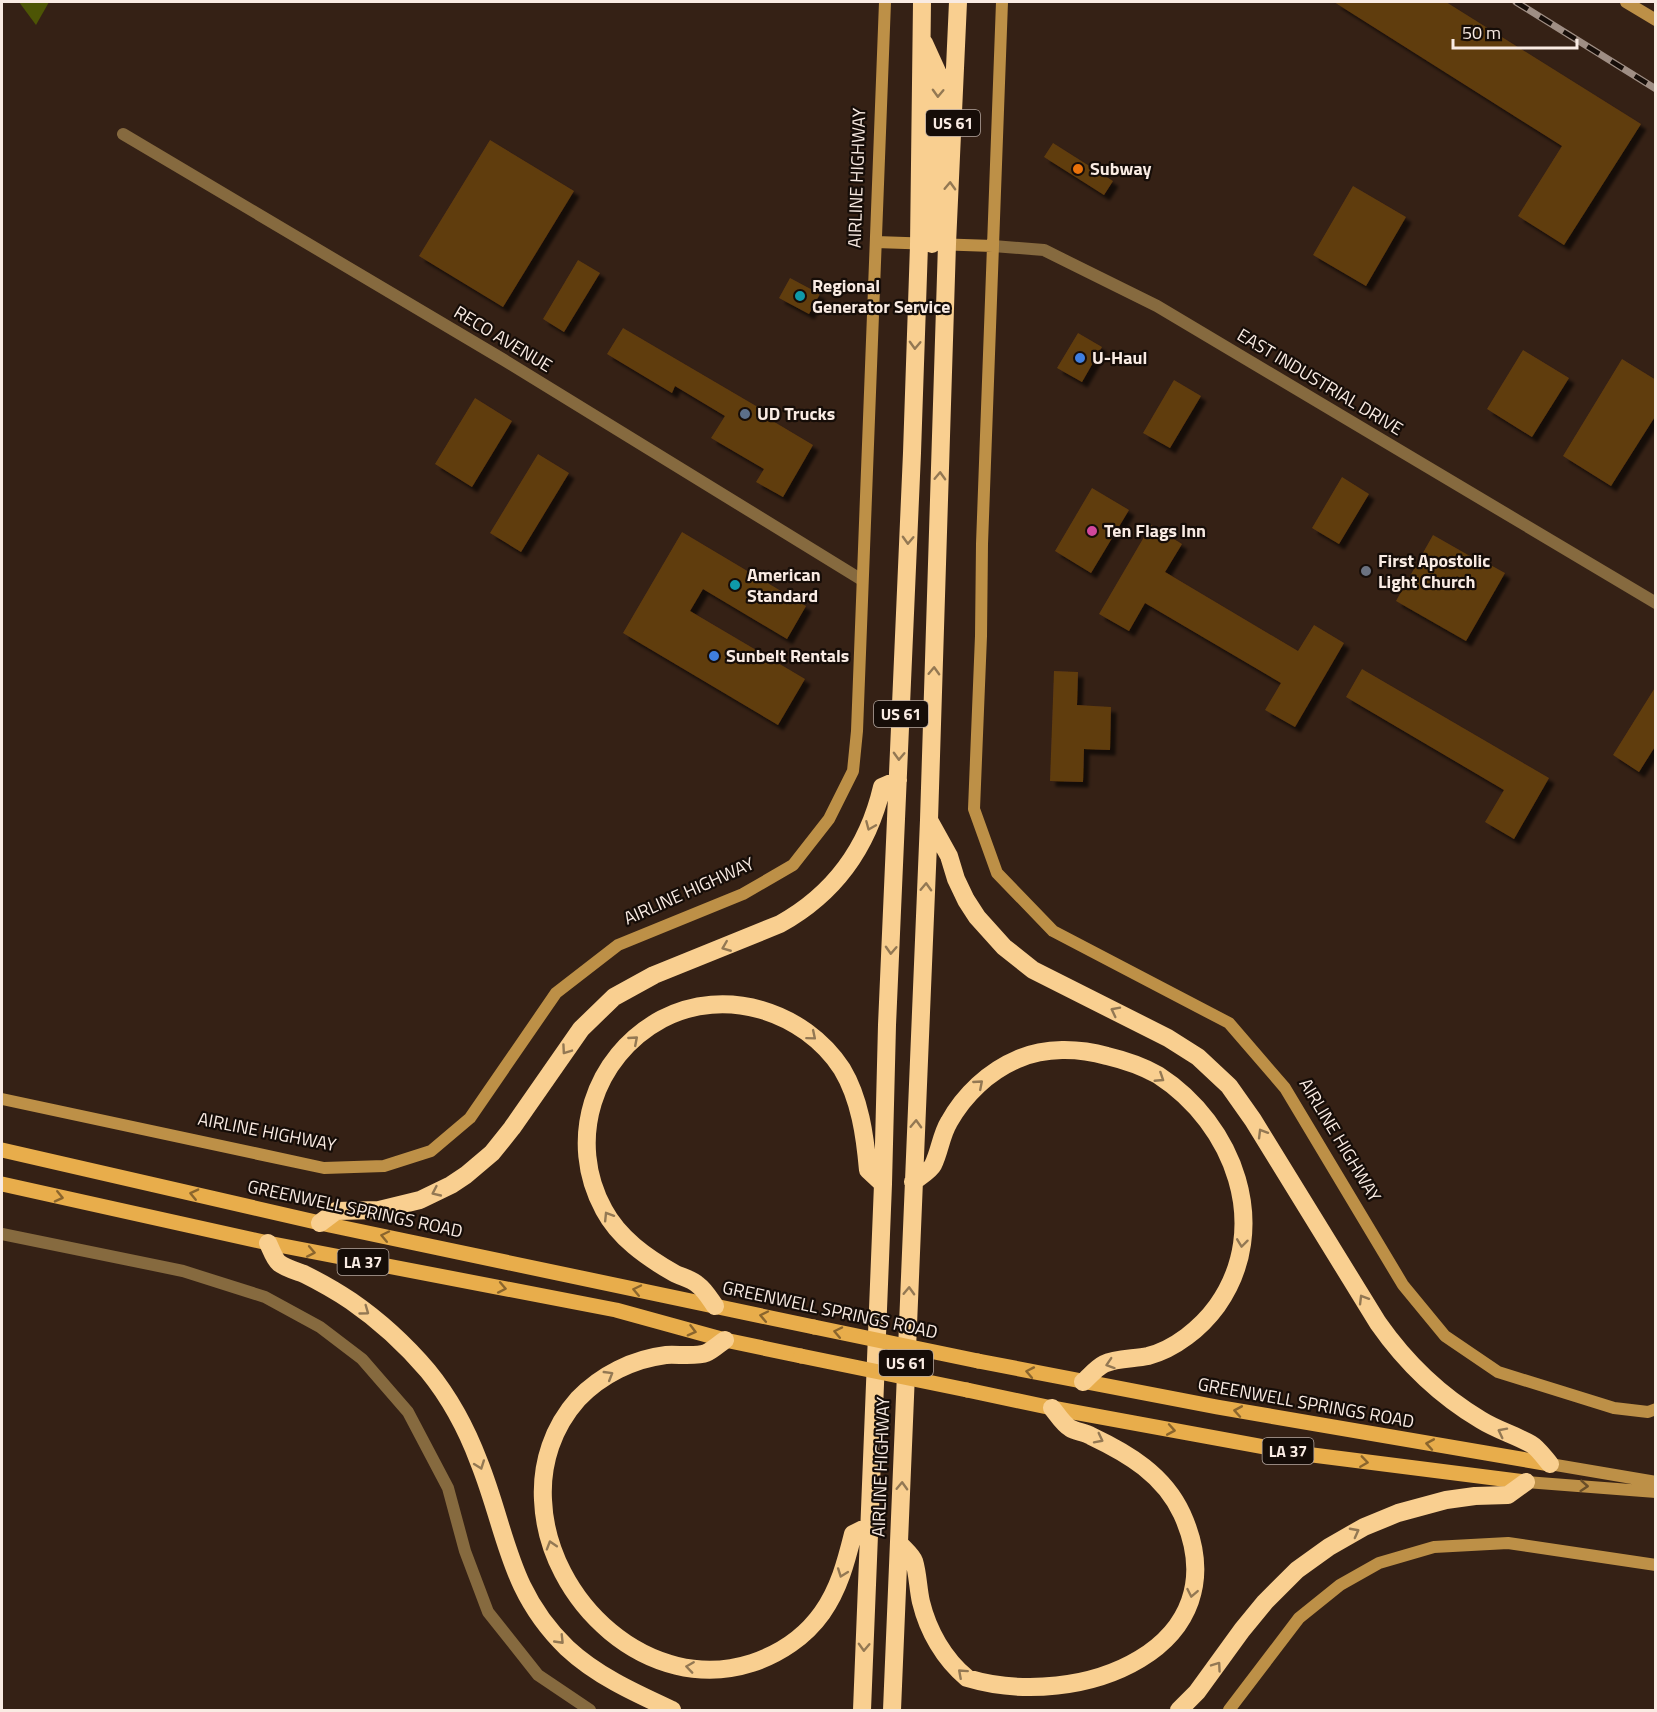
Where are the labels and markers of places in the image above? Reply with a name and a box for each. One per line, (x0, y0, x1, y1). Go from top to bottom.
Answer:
place label: Subway (1090, 155, 1152, 182)
marker: Subway (1071, 162, 1085, 176)
place label: Regional Generator Service (812, 272, 950, 320)
marker: Regional Generator Service (793, 289, 807, 303)
place label: U-Haul (1092, 344, 1147, 371)
marker: U-Haul (1073, 351, 1087, 365)
place label: UD Trucks (757, 400, 835, 427)
marker: UD Trucks (738, 407, 752, 421)
place label: Ten Flags Inn (1104, 517, 1206, 544)
marker: Ten Flags Inn (1085, 524, 1099, 538)
place label: First Apostolic Light Church (1378, 547, 1490, 595)
place label: American Standard (747, 561, 821, 609)
marker: First Apostolic Light Church (1359, 564, 1373, 578)
marker: American Standard (728, 578, 742, 592)
place label: Sunbelt Rentals (726, 642, 849, 669)
marker: Sunbelt Rentals (707, 649, 721, 663)

